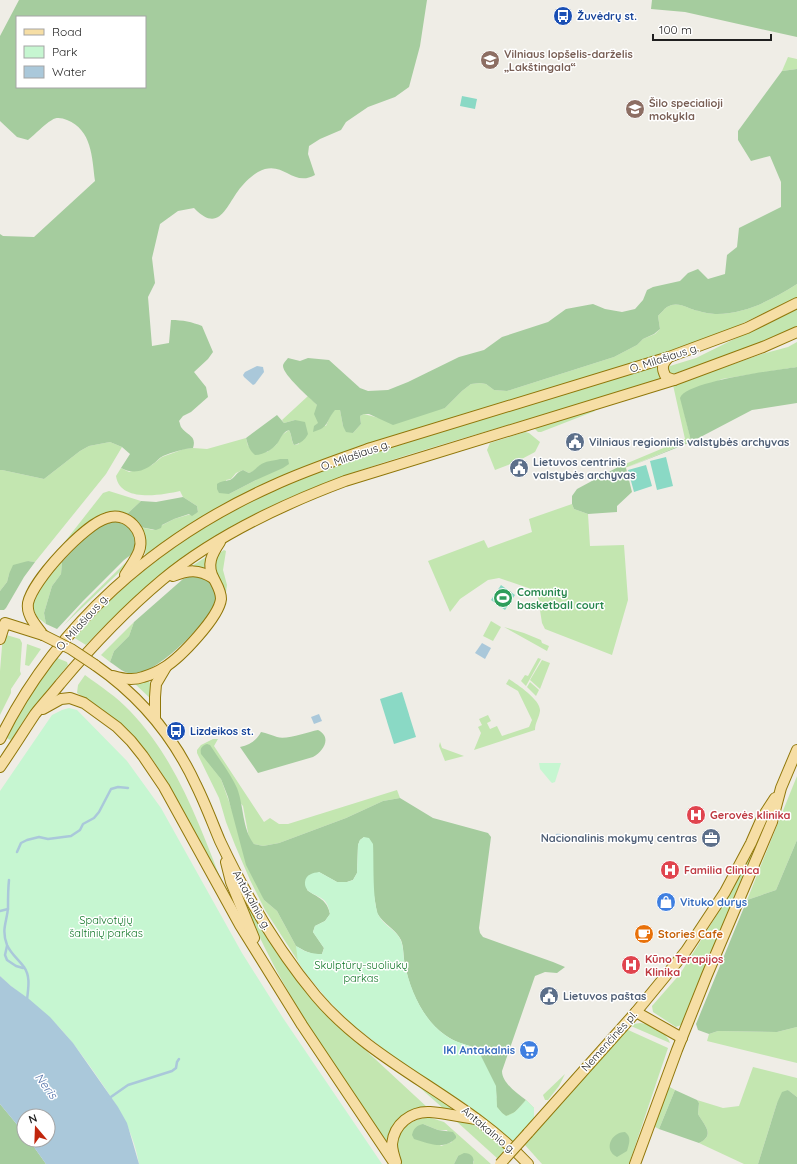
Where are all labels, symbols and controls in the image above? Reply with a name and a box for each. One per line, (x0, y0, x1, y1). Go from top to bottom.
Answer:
bus stop icon: Žuvėdrų st. (552, 5, 574, 27)
place label: Žuvėdrų st. (577, 9, 637, 23)
legend (16, 16, 146, 88)
scale bar (653, 16, 771, 42)
text: 100 m (659, 22, 692, 37)
text: Road (52, 24, 82, 39)
text: Park (52, 44, 77, 59)
place label: Vilniaus lopšelis-darželis „Lakštingala“ (504, 47, 633, 74)
school or university icon: Vilniaus lopšelis-darželis „Lakštingala“ (479, 49, 501, 71)
text: Water (52, 64, 87, 79)
place label: Šilo specialioji mokykla (649, 96, 723, 123)
school or university icon: Šilo specialioji mokykla (624, 98, 646, 120)
street label: O. Milašiaus g. (628, 340, 700, 376)
public building icon: Vilniaus regioninis valstybės archyvas (564, 431, 586, 453)
place label: Vilniaus regioninis valstybės archyvas (589, 435, 789, 449)
street label: O. Milašiaus g. (319, 437, 391, 473)
place label: Lietuvos centrinis valstybės archyvas (533, 455, 635, 482)
public building icon: Lietuvos centrinis valstybės archyvas (508, 457, 530, 479)
place label: Comunity basketball court (517, 585, 604, 612)
sports icon: Comunity basketball court (492, 587, 514, 609)
street label: O. Milašiaus g. (53, 591, 111, 653)
bus stop icon: Lizdeikos st. (165, 720, 187, 742)
place label: Lizdeikos st. (190, 724, 254, 738)
hospital icon: Gerovės klinika (685, 804, 707, 826)
place label: Gerovės klinika (710, 808, 791, 822)
office icon: Nacionalinis mokymų centras (700, 827, 722, 849)
place label: Nacionalinis mokymų centras (541, 831, 697, 845)
hospital icon: Familia Clinica (659, 859, 681, 881)
place label: Familia Clinica (684, 863, 759, 877)
street label: Antakalnio g. (230, 868, 274, 932)
shop icon: Vituko durys (655, 891, 677, 913)
place label: Vituko durys (680, 895, 747, 909)
park label: Spalvotųjų šaltinių parkas (69, 913, 143, 940)
cafe icon: Stories Cafe (633, 923, 655, 945)
place label: Stories Cafe (658, 927, 723, 941)
place label: Kūno Terapijos Klinika (645, 952, 723, 979)
hospital icon: Kūno Terapijos Klinika (620, 954, 642, 976)
park label: Skulptūrų-suoliukų parkas (314, 958, 408, 985)
public building icon: Lietuvos paštas (538, 985, 560, 1007)
place label: Lietuvos paštas (563, 989, 646, 1003)
street label: Nemenčinės pl. (578, 1008, 640, 1074)
supermarket icon: IKI Antakalnis (518, 1039, 540, 1061)
place label: IKI Antakalnis (443, 1043, 515, 1057)
water label: Neris (32, 1070, 62, 1103)
street label: Antakalnio g. (459, 1103, 519, 1157)
north arrow (16, 1108, 56, 1148)
text: N (27, 1111, 39, 1126)

